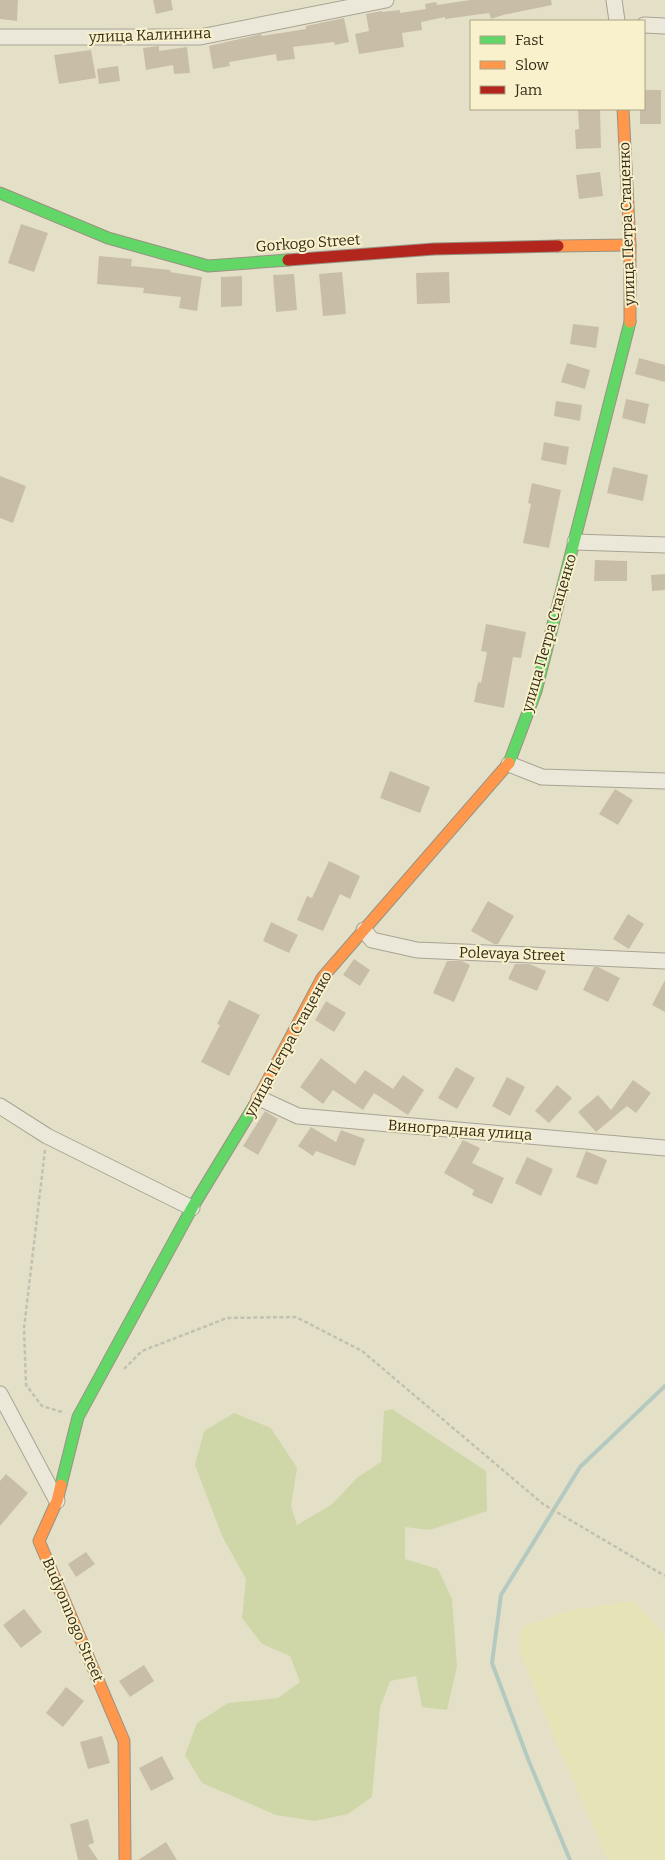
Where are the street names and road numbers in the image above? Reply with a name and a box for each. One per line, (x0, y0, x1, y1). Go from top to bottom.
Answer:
street label: улица Калинина (87, 24, 212, 46)
street label: улица Петра Стаценко (615, 142, 639, 307)
street label: Gorkogo Street (255, 230, 361, 256)
street label: улица Петра Стаценко (517, 552, 580, 715)
street label: Polevaya Street (459, 943, 566, 965)
street label: улица Петра Стаценко (240, 968, 336, 1121)
street label: Виноградная улица (387, 1116, 533, 1144)
street label: Budyonnogo Street (39, 1555, 108, 1685)

